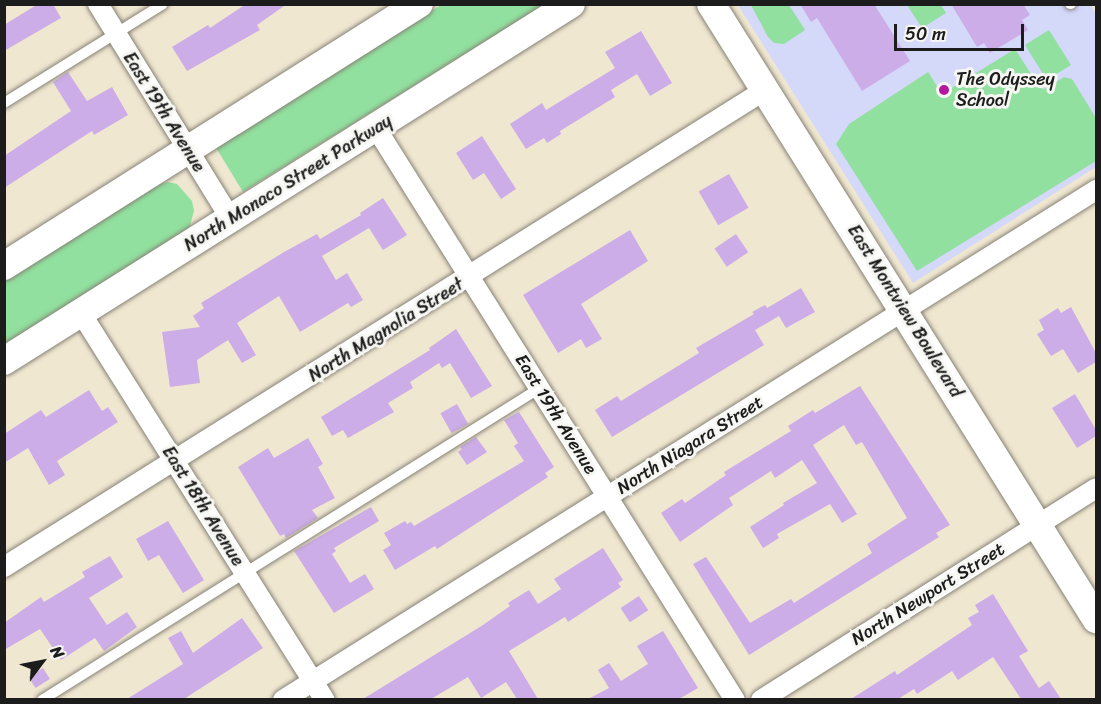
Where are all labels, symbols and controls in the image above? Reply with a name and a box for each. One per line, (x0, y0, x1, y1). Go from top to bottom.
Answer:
scale bar (897, 12, 1028, 50)
text: 50 m (905, 18, 946, 50)
street label: East 19th Avenue (118, 48, 210, 176)
place label: The Odyssey School (956, 69, 1054, 112)
marker: The Odyssey School (937, 83, 951, 97)
street label: North Monaco Street Parkway (180, 110, 396, 256)
street label: East Montview Boulevard (843, 221, 967, 401)
street label: North Magnolia Street (304, 273, 468, 387)
street label: East 19th Avenue (510, 350, 602, 478)
street label: North Niagara Street (613, 391, 767, 499)
street label: East 18th Avenue (157, 442, 249, 570)
street label: North Newport Street (848, 538, 1008, 650)
north arrow (12, 632, 72, 692)
text: N (42, 640, 73, 665)

